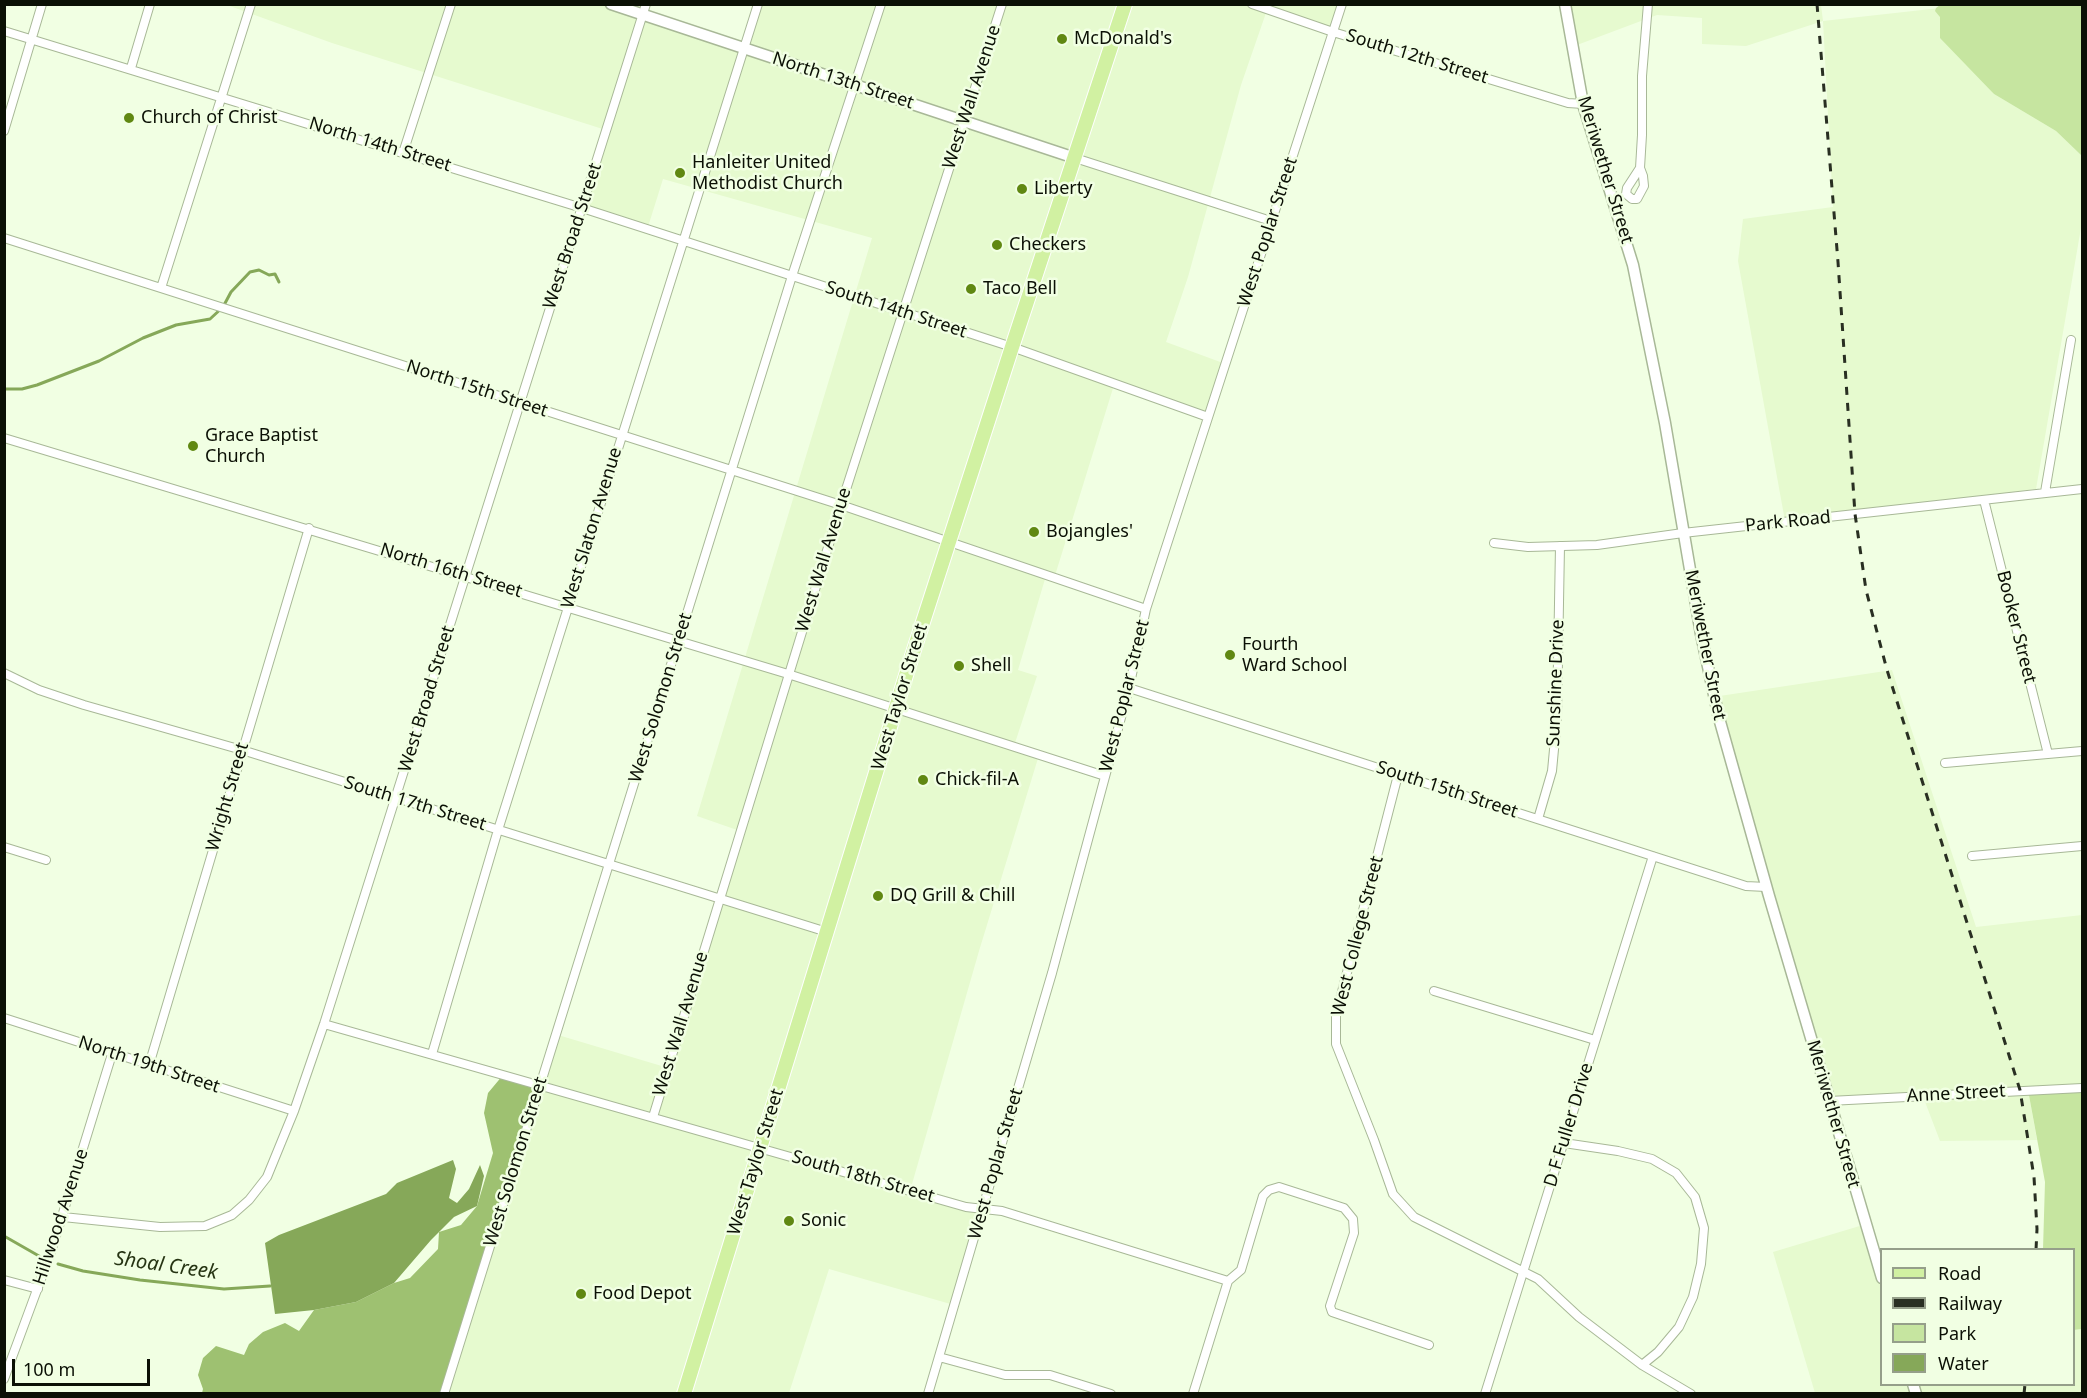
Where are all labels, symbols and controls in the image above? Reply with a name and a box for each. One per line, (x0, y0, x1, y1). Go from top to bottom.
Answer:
street label: West Wall Avenue (939, 22, 1005, 172)
street label: South 12th Street (1343, 25, 1491, 89)
place label: McDonald's (1074, 28, 1172, 50)
marker: McDonald's (1055, 32, 1069, 46)
street label: North 13th Street (770, 48, 916, 114)
street label: Meriwether Street (1572, 94, 1638, 246)
place label: Church of Christ (141, 107, 278, 129)
marker: Church of Christ (122, 111, 136, 125)
street label: North 14th Street (306, 113, 454, 177)
place label: Hanleiter United Methodist Church (692, 152, 843, 195)
street label: West Poplar Street (1234, 154, 1302, 310)
street label: West Broad Street (539, 160, 607, 312)
marker: Hanleiter United Methodist Church (673, 166, 687, 180)
place label: Liberty (1034, 178, 1092, 200)
marker: Liberty (1015, 182, 1029, 196)
place label: Checkers (1009, 234, 1086, 256)
marker: Checkers (990, 238, 1004, 252)
street label: South 14th Street (823, 277, 969, 343)
place label: Taco Bell (983, 278, 1057, 300)
marker: Taco Bell (964, 282, 978, 296)
street label: North 15th Street (404, 356, 550, 422)
place label: Grace Baptist Church (205, 425, 318, 468)
marker: Grace Baptist Church (186, 439, 200, 453)
street label: West Slaton Avenue (557, 445, 627, 611)
street label: West Wall Avenue (792, 485, 856, 635)
street label: Park Road (1744, 507, 1832, 537)
place label: Bojangles' (1046, 521, 1133, 543)
marker: Bojangles' (1027, 525, 1041, 539)
street label: North 16th Street (377, 539, 525, 603)
street label: Meriwether Street (1680, 568, 1730, 722)
street label: Booker Street (1992, 568, 2040, 686)
street label: West Solomon Street (625, 610, 697, 786)
street label: West Poplar Street (1096, 618, 1154, 774)
street label: Sunshine Drive (1543, 619, 1569, 747)
street label: West Taylor Street (867, 621, 933, 773)
street label: West Broad Street (394, 623, 460, 775)
place label: Fourth Ward School (1242, 634, 1347, 676)
marker: Fourth Ward School (1223, 648, 1237, 662)
place label: Shell (971, 655, 1011, 677)
marker: Shell (952, 659, 966, 673)
street label: Wright Street (202, 740, 254, 854)
street label: South 15th Street (1374, 757, 1520, 823)
place label: Chick-fil-A (935, 769, 1019, 791)
street label: South 17th Street (341, 772, 489, 836)
marker: Chick-fil-A (916, 773, 930, 787)
street label: West College Street (1328, 854, 1388, 1018)
place label: DQ Grill & Chill (890, 885, 1015, 907)
marker: DQ Grill & Chill (871, 889, 885, 903)
street label: West Wall Avenue (649, 949, 713, 1099)
street label: North 19th Street (76, 1032, 222, 1098)
street label: Meriwether Street (1802, 1037, 1864, 1191)
street label: D F Fuller Drive (1540, 1060, 1598, 1190)
street label: West Solomon Street (480, 1074, 552, 1250)
street label: Anne Street (1906, 1081, 2006, 1107)
street label: West Taylor Street (723, 1086, 789, 1238)
street label: West Poplar Street (964, 1086, 1028, 1242)
street label: Hillwood Avenue (29, 1146, 93, 1288)
street label: South 18th Street (789, 1146, 937, 1208)
place label: Sonic (801, 1210, 846, 1232)
marker: Sonic (782, 1214, 796, 1228)
water label: Shoal Creek (113, 1247, 219, 1285)
legend (1880, 1248, 2075, 1386)
text: Road (1938, 1261, 1981, 1285)
place label: Food Depot (593, 1283, 692, 1305)
marker: Food Depot (574, 1287, 588, 1301)
text: Railway (1938, 1291, 2002, 1315)
text: Park (1938, 1321, 1976, 1345)
scale bar (15, 1347, 153, 1385)
text: Water (1938, 1351, 1989, 1375)
text: 100 m (23, 1357, 75, 1381)

